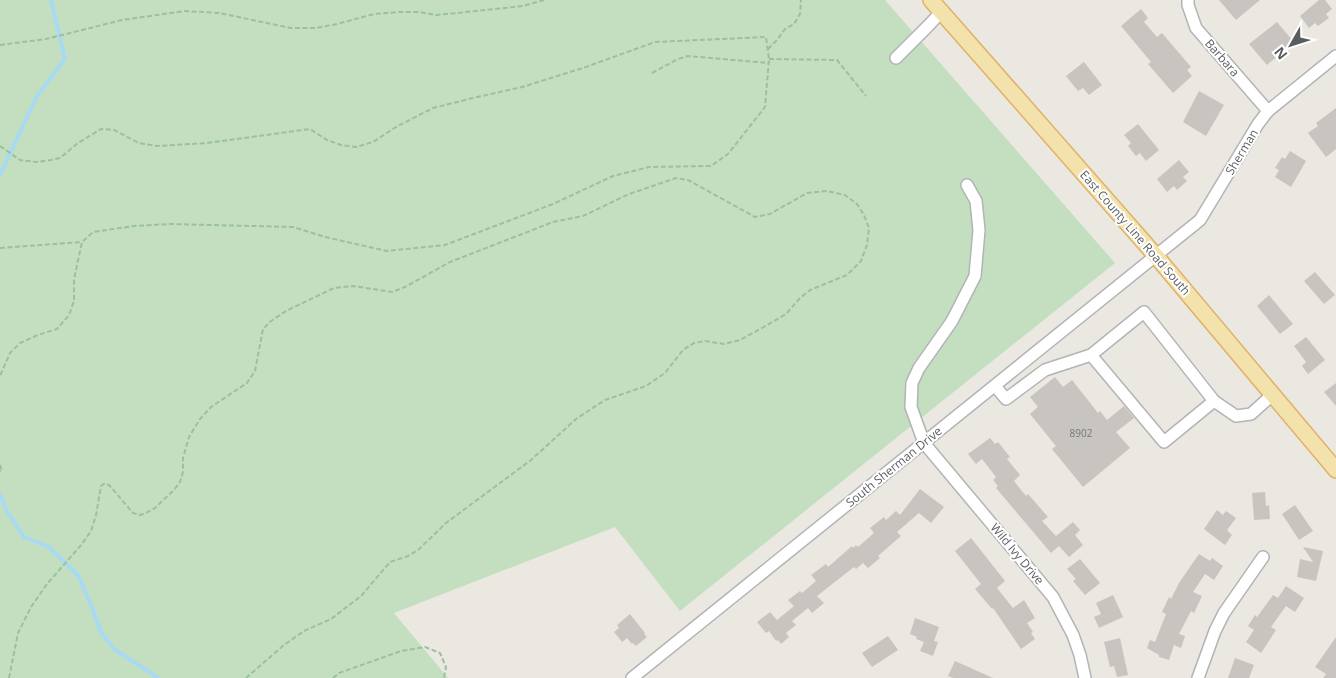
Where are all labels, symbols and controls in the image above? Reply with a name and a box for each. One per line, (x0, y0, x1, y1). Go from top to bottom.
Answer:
north arrow (1266, 20, 1316, 70)
street label: Barbara (1201, 35, 1244, 80)
text: N (1270, 43, 1291, 64)
street label: Sherman (1221, 126, 1262, 178)
street label: East County Line Road South (1076, 167, 1194, 299)
street label: South Sherman Drive (842, 422, 946, 511)
house number: 8902 (1070, 426, 1093, 440)
street label: Wild Ivy Drive (987, 519, 1048, 588)

